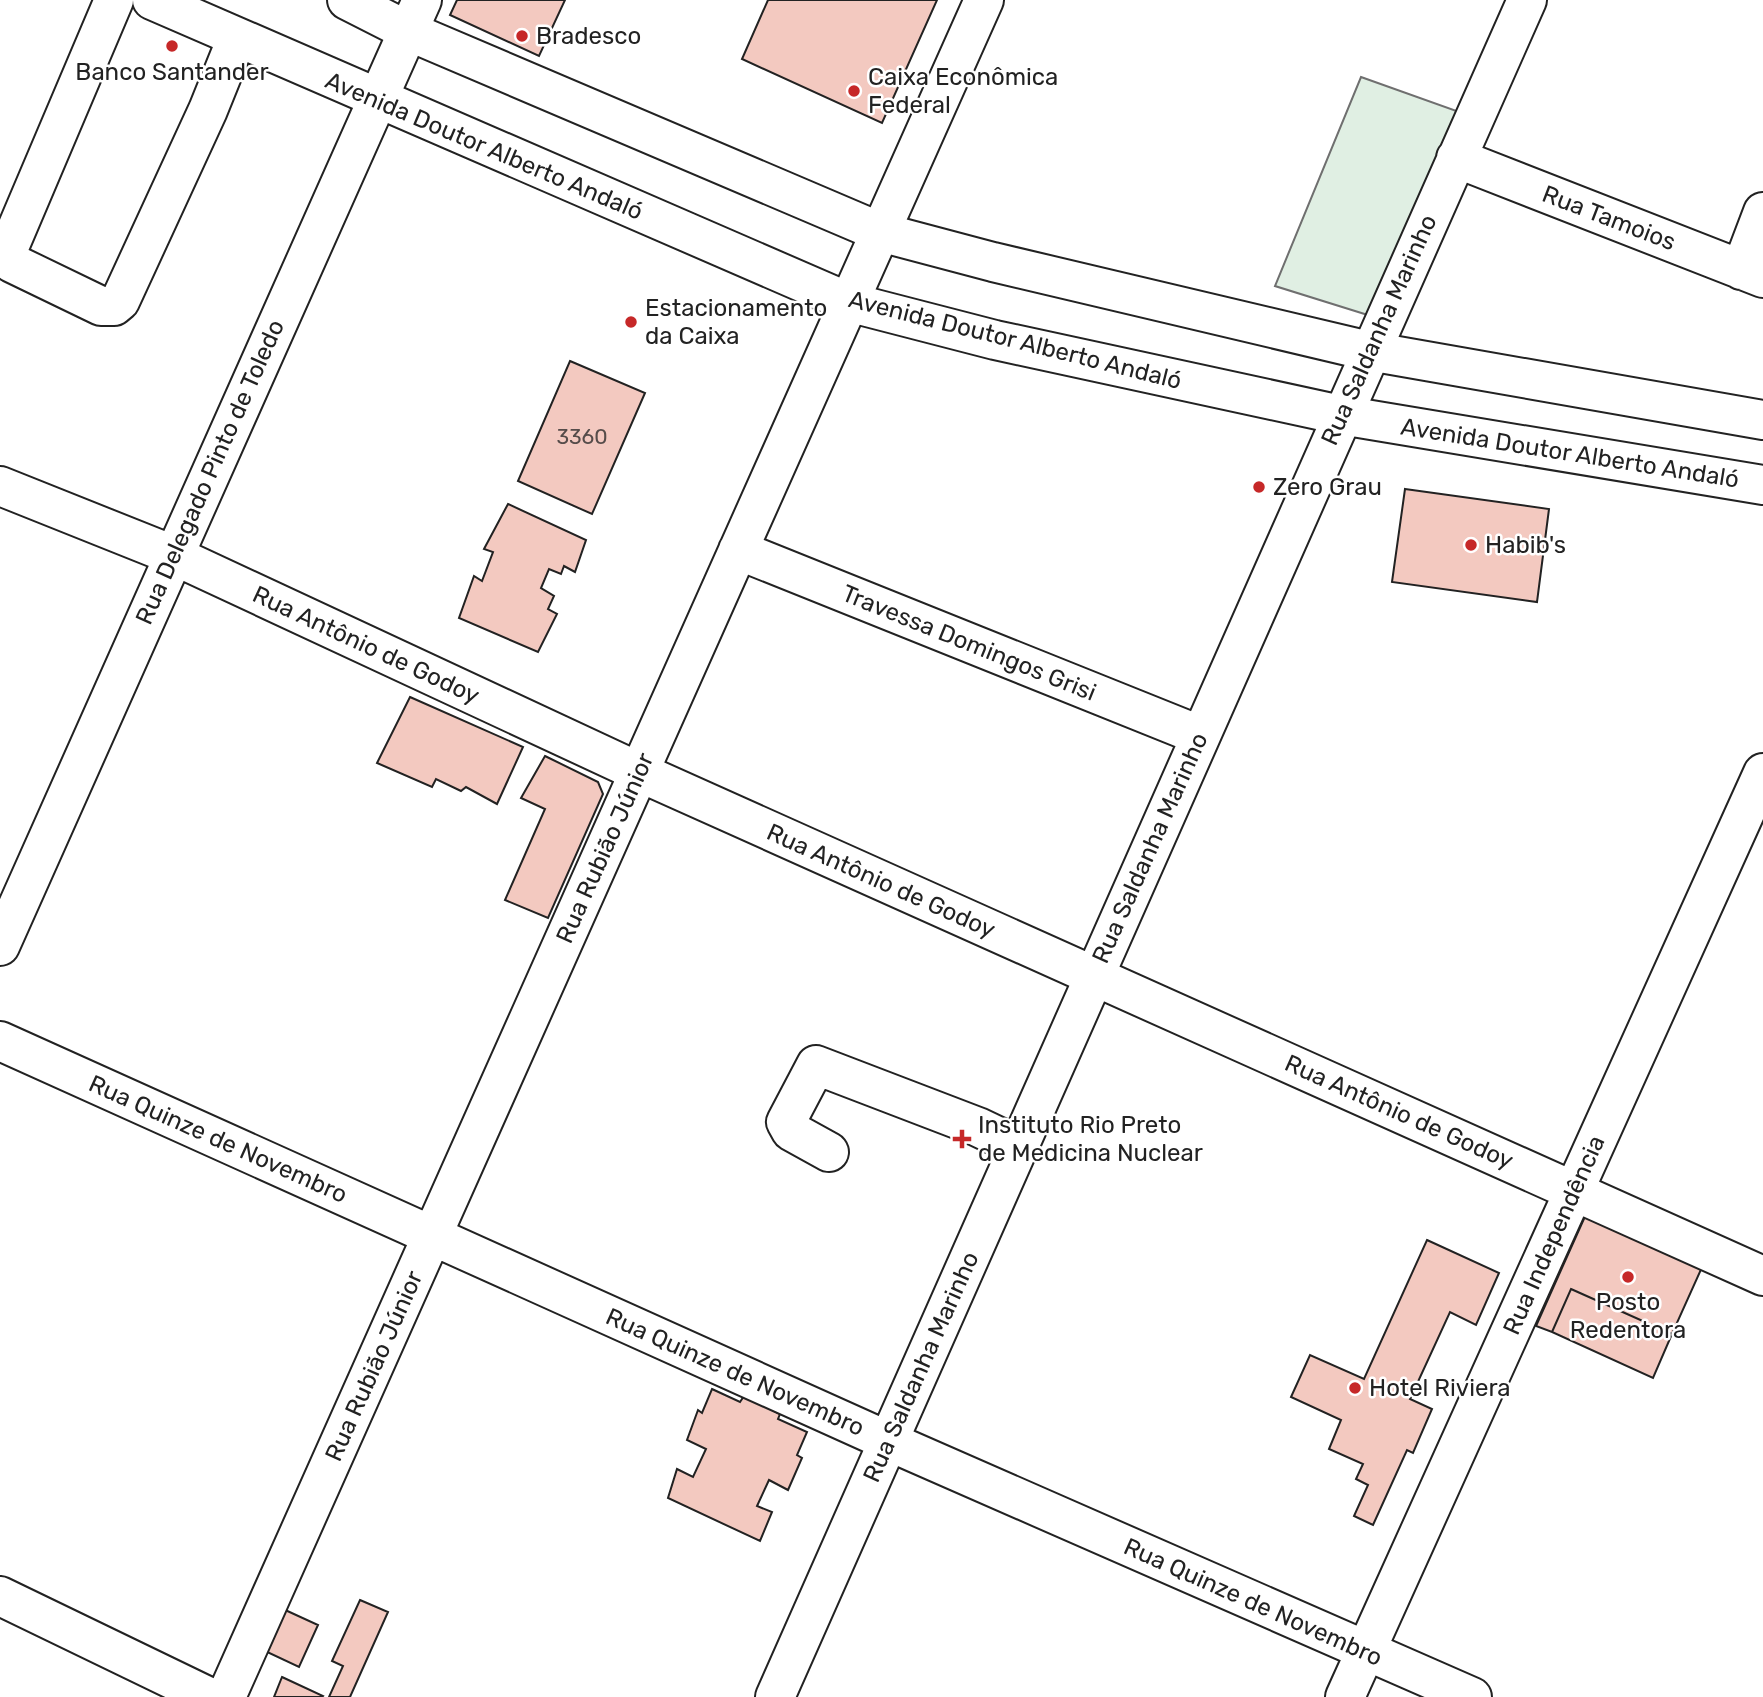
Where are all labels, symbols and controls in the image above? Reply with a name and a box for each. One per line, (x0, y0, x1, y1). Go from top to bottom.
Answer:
place label: Bradesco (536, 22, 641, 50)
marker: Bradesco (514, 28, 530, 44)
marker: Banco Santander (164, 38, 180, 54)
place label: Banco Santander (75, 58, 269, 86)
place label: Caixa Econômica Federal (868, 63, 1058, 119)
street label: Avenida Doutor Alberto Andaló (321, 66, 647, 226)
marker: Caixa Econômica Federal (846, 83, 862, 99)
street label: Rua Tamoios (1538, 180, 1680, 256)
street label: Rua Saldanha Marinho (1316, 210, 1442, 450)
street label: Avenida Doutor Alberto Andaló (846, 285, 1184, 395)
place label: Estacionamento da Caixa (645, 294, 827, 350)
marker: Estacionamento da Caixa (623, 314, 639, 330)
street label: Rua Delegado Pinto de Toledo (130, 315, 290, 629)
street label: Avenida Doutor Alberto Andaló (1399, 412, 1741, 494)
house number: 3360 (556, 424, 608, 449)
place label: Zero Grau (1273, 473, 1382, 501)
marker: Zero Grau (1251, 479, 1267, 495)
place label: Habib's (1485, 531, 1566, 559)
marker: Habib's (1463, 537, 1479, 553)
street label: Travessa Domingos Grisi (838, 579, 1100, 707)
street label: Rua Antônio de Godoy (248, 580, 484, 710)
street label: Rua Saldanha Marinho (1087, 728, 1213, 968)
street label: Rua Rubião Júnior (550, 749, 660, 947)
street label: Rua Antônio de Godoy (763, 818, 999, 944)
street label: Rua Antônio de Godoy (1281, 1049, 1517, 1175)
street label: Rua Quinze de Novembro (84, 1069, 352, 1209)
place label: Instituto Rio Preto de Medicina Nuclear (978, 1111, 1203, 1167)
marker: Instituto Rio Preto de Medicina Nuclear (952, 1129, 972, 1149)
street label: Rua Independência (1497, 1131, 1611, 1339)
street label: Rua Saldanha Marinho (858, 1247, 984, 1487)
street label: Rua Rubião Júnior (319, 1267, 429, 1465)
marker: Posto Redentora (1620, 1269, 1636, 1285)
place label: Posto Redentora (1570, 1288, 1686, 1344)
street label: Rua Quinze de Novembro (601, 1302, 869, 1442)
place label: Hotel Riviera (1369, 1374, 1511, 1402)
marker: Hotel Riviera (1347, 1380, 1363, 1396)
street label: Rua Quinze de Novembro (1119, 1532, 1387, 1672)

